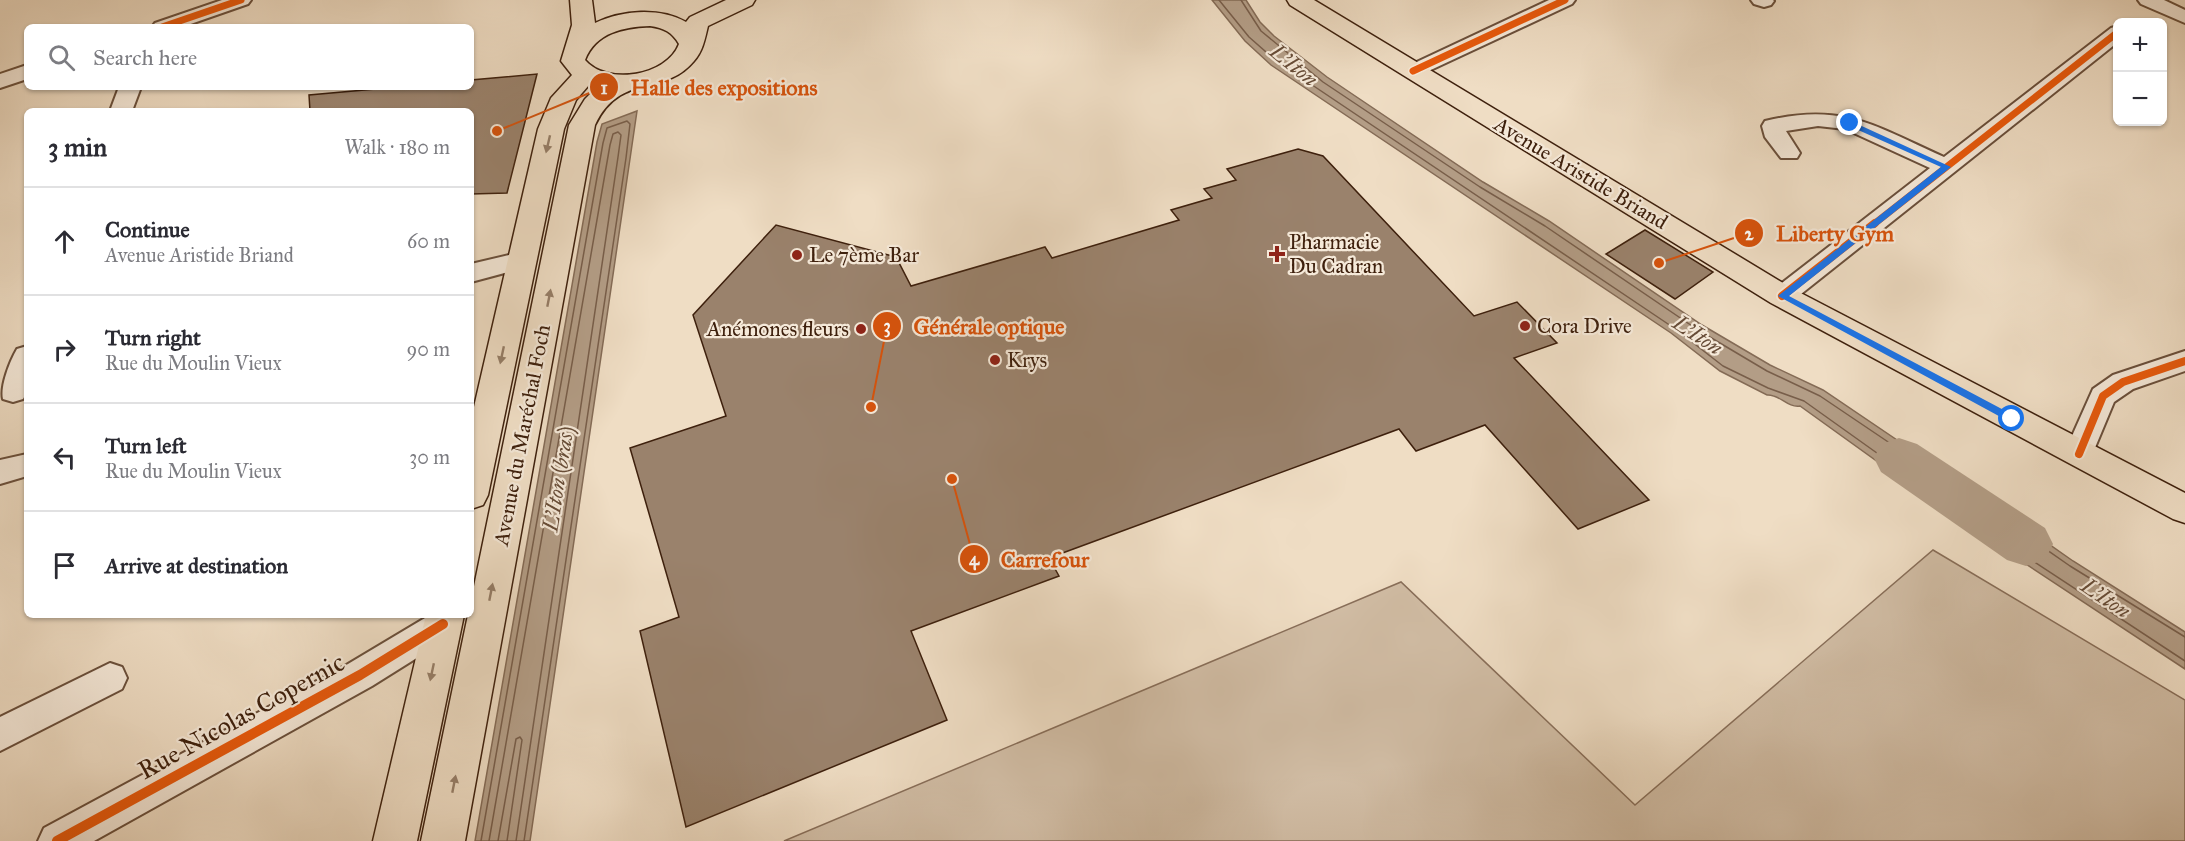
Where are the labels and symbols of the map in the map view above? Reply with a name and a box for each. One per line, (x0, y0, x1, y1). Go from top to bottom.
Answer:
water label: L'Iton (1264, 37, 1324, 93)
callout: Halle des expositions (589, 67, 830, 107)
text: Halle des expositions (630, 74, 818, 101)
text: 1 (600, 77, 608, 99)
route end (1836, 109, 1862, 135)
street label: Avenue Aristide Briand (1489, 110, 1673, 235)
one-way arrow (543, 134, 552, 153)
callout: Liberty Gym (1734, 213, 1906, 253)
text: Liberty Gym (1776, 220, 1895, 247)
text: 2 (1745, 223, 1755, 245)
place label: Pharmacie Du Cadran (1289, 229, 1383, 279)
place label: Le 7ème Bar (809, 242, 919, 268)
marker: Pharmacie Du Cadran (1270, 247, 1284, 261)
marker: Le 7ème Bar (790, 248, 804, 262)
one-way arrow (545, 288, 554, 307)
callout: Générale optique (872, 306, 1077, 346)
water label: L'Iton (1667, 308, 1728, 361)
text: Générale optique (913, 313, 1065, 340)
place label: Cora Drive (1537, 313, 1632, 339)
text: 3 (883, 315, 891, 338)
place label: Anémones fleurs (706, 316, 849, 342)
marker: Cora Drive (1518, 319, 1532, 333)
street label: Avenue du Maréchal Foch (488, 322, 556, 549)
marker: Anémones fleurs (854, 322, 868, 336)
one-way arrow (497, 345, 506, 364)
place label: Krys (1007, 347, 1047, 373)
marker: Krys (988, 353, 1002, 367)
route start (1998, 405, 2024, 431)
water label: L'Iton (bras) (536, 425, 580, 534)
callout: Carrefour (959, 539, 1101, 579)
text: Carrefour (1001, 546, 1090, 573)
text: 4 (969, 548, 980, 571)
water label: L'Iton (2075, 571, 2136, 625)
one-way arrow (487, 583, 496, 602)
street label: Rue Nicolas Copernic (132, 646, 350, 786)
one-way arrow (427, 663, 436, 682)
one-way arrow (450, 774, 459, 793)

